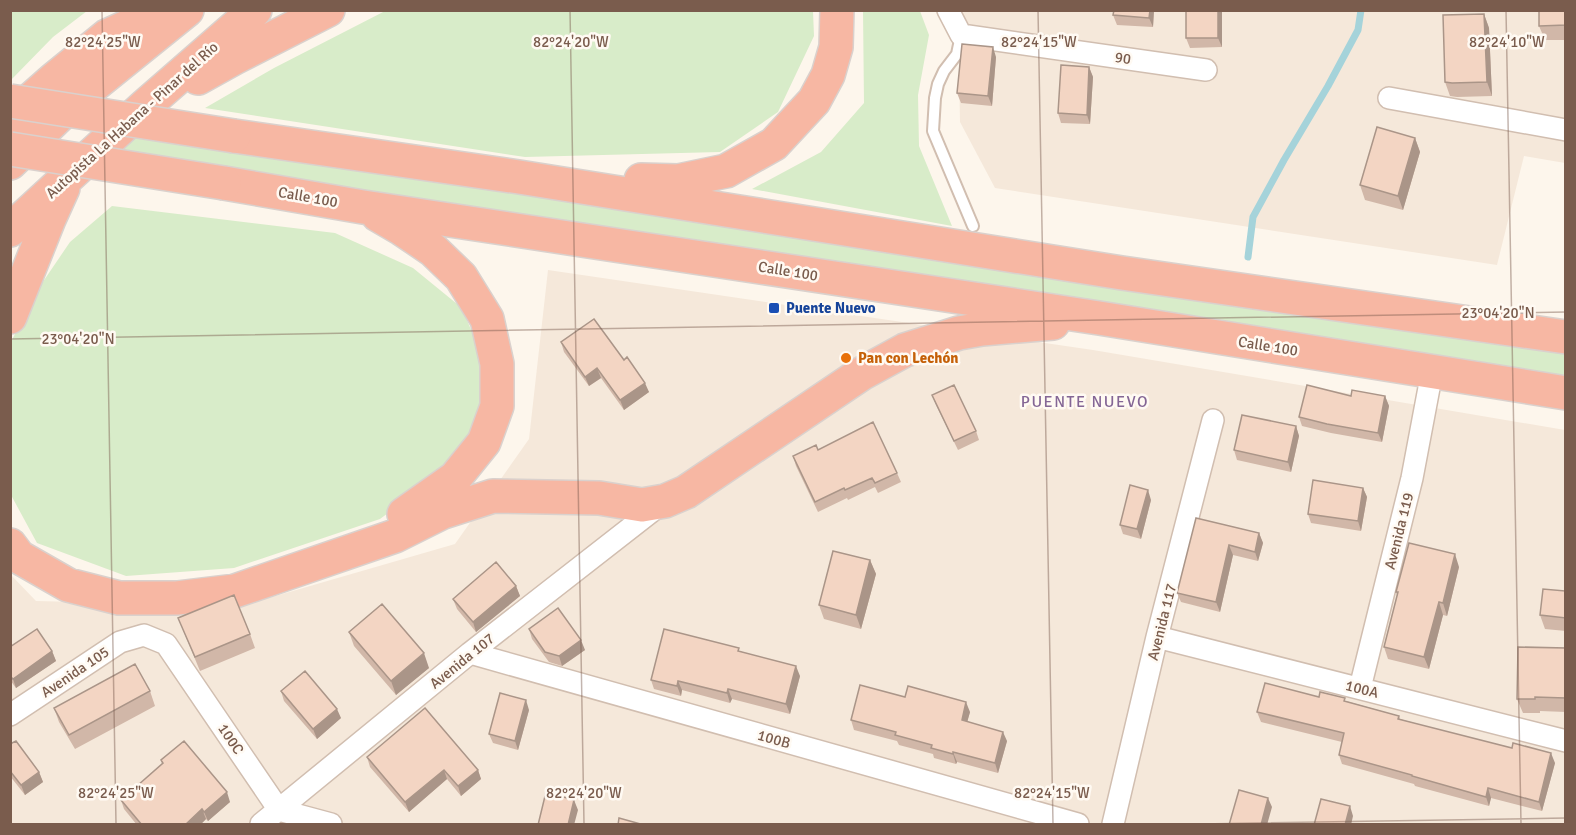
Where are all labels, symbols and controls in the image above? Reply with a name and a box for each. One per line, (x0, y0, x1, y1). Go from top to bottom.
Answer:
text: 82°24'25"W (65, 33, 141, 51)
text: 82°24'20"W (533, 33, 609, 51)
text: 82°24'15"W (1001, 33, 1077, 51)
text: 82°24'10"W (1469, 33, 1545, 51)
street label: Autopista La Habana - Pinar del Río (42, 38, 222, 202)
street label: 90 (1114, 48, 1132, 68)
street label: Calle 100 (277, 183, 339, 211)
street label: Calle 100 (757, 257, 819, 285)
place label: Puente Nuevo (786, 299, 876, 317)
marker: Puente Nuevo (767, 301, 781, 315)
text: 23°04'20"N (1461, 304, 1535, 322)
text: 23°04'20"N (41, 330, 115, 348)
street label: Calle 100 (1237, 332, 1299, 360)
place label: Pan con Lechón (858, 349, 959, 367)
marker: Pan con Lechón (839, 351, 853, 365)
district label: PUENTE NUEVO (1021, 392, 1149, 412)
street label: Avenida 119 (1381, 491, 1417, 571)
street label: Avenida 117 (1144, 582, 1180, 662)
street label: Avenida 107 (426, 629, 498, 693)
street label: Avenida 105 (37, 643, 113, 701)
street label: 100A (1344, 676, 1380, 702)
street label: 100C (214, 720, 248, 758)
street label: 100B (755, 726, 793, 752)
text: 82°24'25"W (78, 784, 154, 802)
text: 82°24'20"W (546, 784, 622, 802)
text: 82°24'15"W (1014, 784, 1090, 802)

